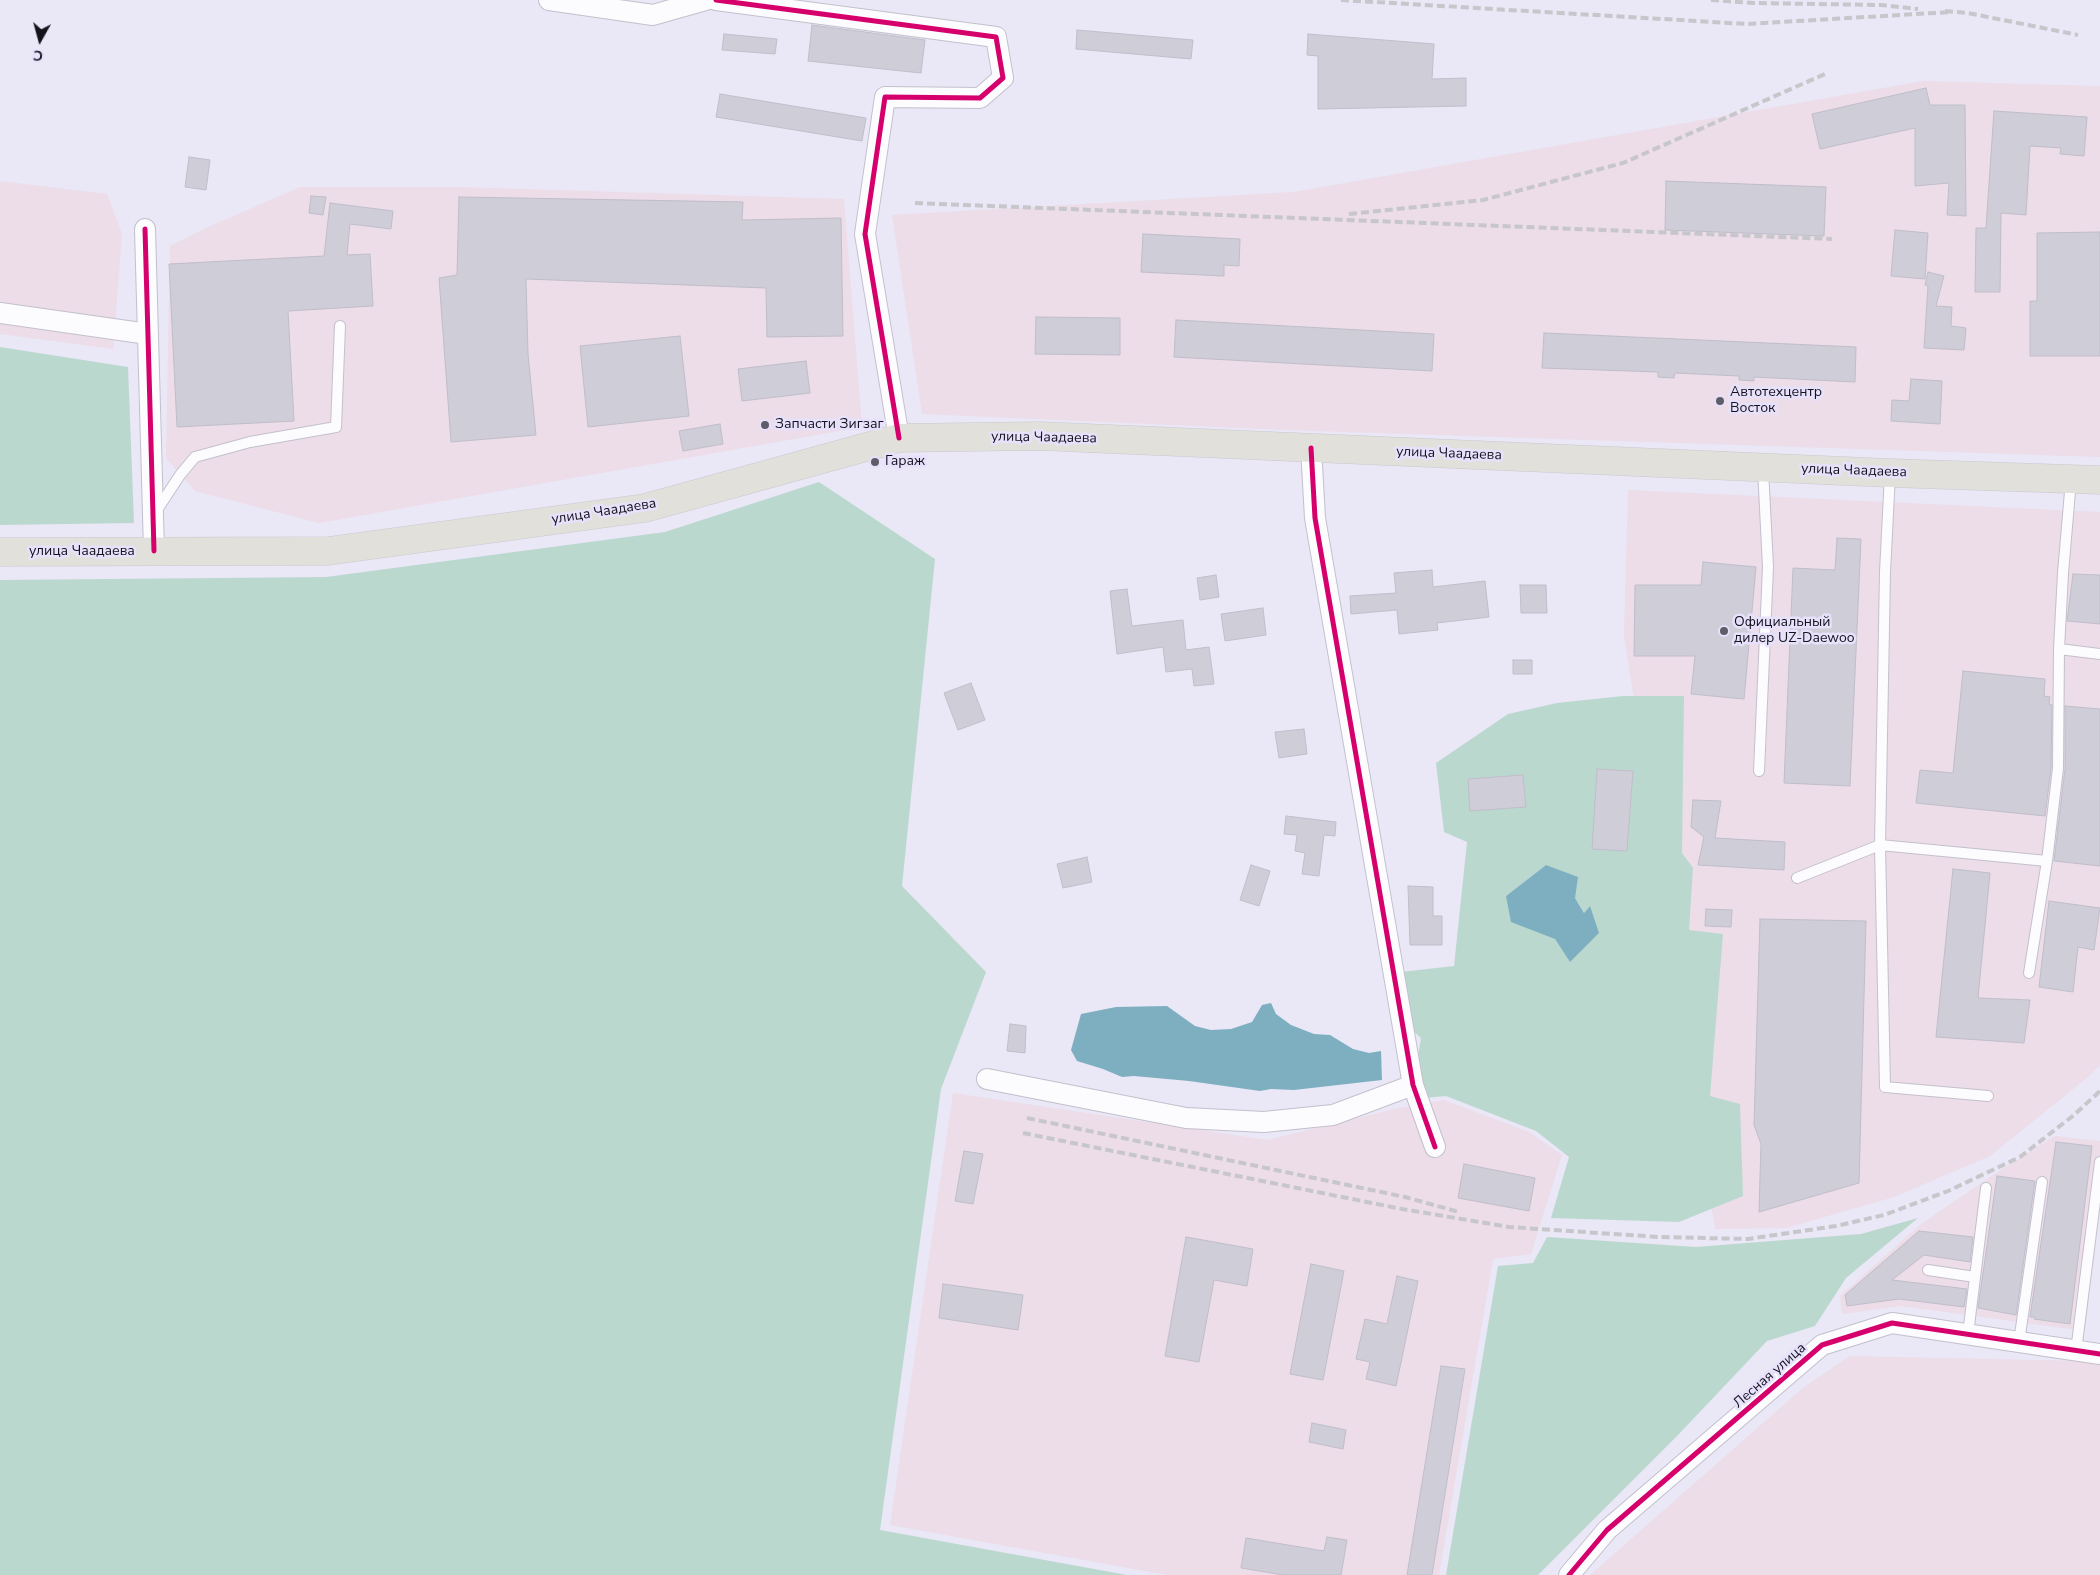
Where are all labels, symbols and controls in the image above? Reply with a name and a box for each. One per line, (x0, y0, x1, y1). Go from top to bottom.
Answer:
north arrow (15, 15, 65, 65)
text: С (32, 45, 44, 65)
place label: Автотехцентр Восток (1730, 385, 1822, 418)
marker: Автотехцентр Восток (1714, 395, 1726, 407)
place label: Запчасти Зигзаг (775, 417, 884, 433)
marker: Запчасти Зигзаг (759, 419, 771, 431)
street label: улица Чаадаева (991, 429, 1097, 447)
street label: улица Чаадаева (1396, 444, 1502, 464)
place label: Гараж (885, 454, 925, 470)
marker: Гараж (869, 456, 881, 468)
street label: улица Чаадаева (1801, 461, 1907, 481)
street label: улица Чаадаева (550, 495, 658, 529)
street label: улица Чаадаева (29, 544, 135, 560)
place label: Официальный дилер UZ-Daewoo (1734, 615, 1854, 648)
marker: Официальный дилер UZ-Daewoo (1718, 625, 1730, 637)
street label: Лесная улица (1730, 1340, 1810, 1412)

